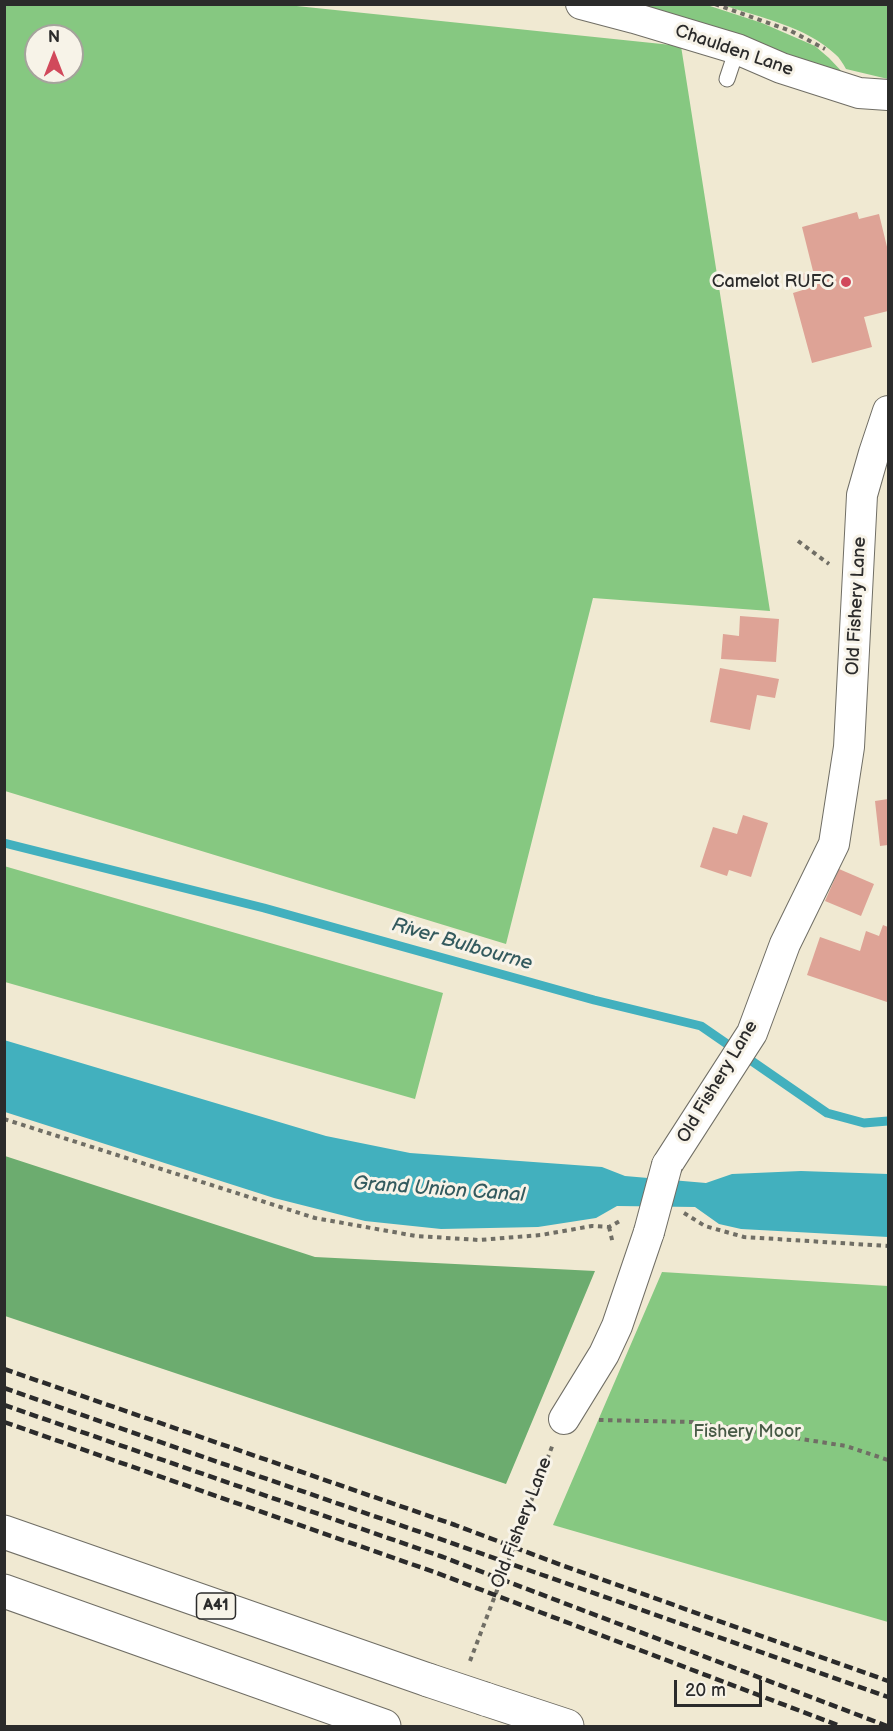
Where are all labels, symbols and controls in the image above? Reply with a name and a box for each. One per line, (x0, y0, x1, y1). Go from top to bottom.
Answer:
street label: Chaulden Lane (672, 21, 796, 81)
north arrow (24, 24, 84, 84)
text: N (48, 28, 60, 47)
place label: Camelot RUFC (712, 271, 834, 293)
marker: Camelot RUFC (839, 275, 853, 289)
street label: Old Fishery Lane (843, 536, 871, 676)
water label: River Bulbourne (389, 913, 535, 977)
street label: Old Fishery Lane (673, 1017, 763, 1147)
water label: Grand Union Canal (352, 1172, 526, 1208)
park label: Fishery Moor (693, 1421, 801, 1443)
street label: Old Fishery Lane (487, 1454, 557, 1592)
road number: A41 (196, 1593, 236, 1619)
scale bar (677, 1668, 766, 1706)
text: 20 m (685, 1680, 726, 1701)

